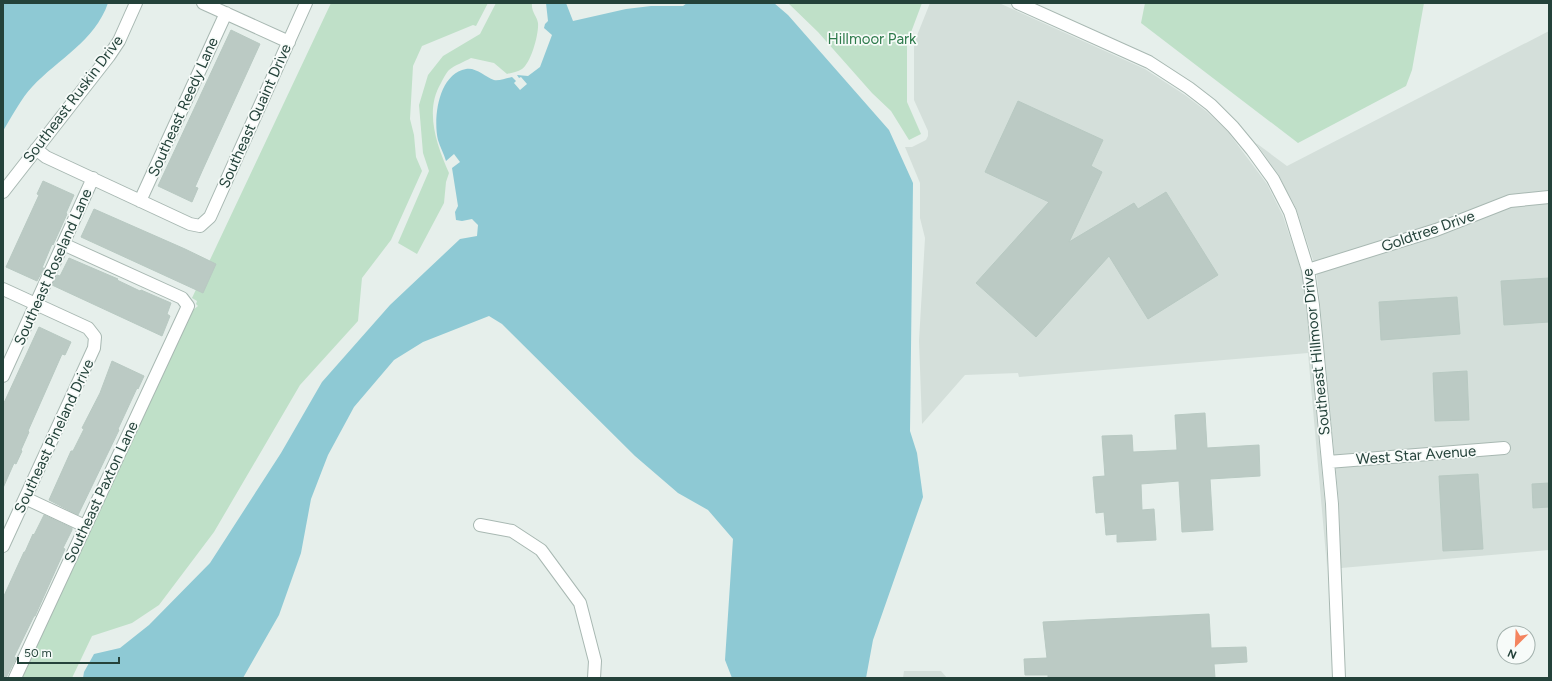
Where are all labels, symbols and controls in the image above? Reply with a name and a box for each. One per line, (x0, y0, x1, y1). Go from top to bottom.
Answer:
park label: Hillmoor Park (828, 30, 917, 48)
street label: Southeast Ruskin Drive (19, 32, 127, 166)
street label: Southeast Reedy Lane (144, 35, 222, 179)
street label: Southeast Quaint Drive (215, 41, 295, 191)
street label: Southeast Roseland Lane (10, 186, 96, 348)
street label: Goldtree Drive (1379, 207, 1477, 255)
street label: Southeast Hillmoor Drive (1298, 268, 1334, 436)
street label: Southeast Pineland Drive (10, 356, 98, 516)
street label: Southeast Paxton Lane (60, 418, 142, 566)
street label: West Star Avenue (1355, 442, 1477, 468)
north arrow (1496, 625, 1536, 665)
scale bar (18, 639, 119, 665)
text: 50 m (24, 646, 52, 660)
text: N (1506, 646, 1519, 661)

